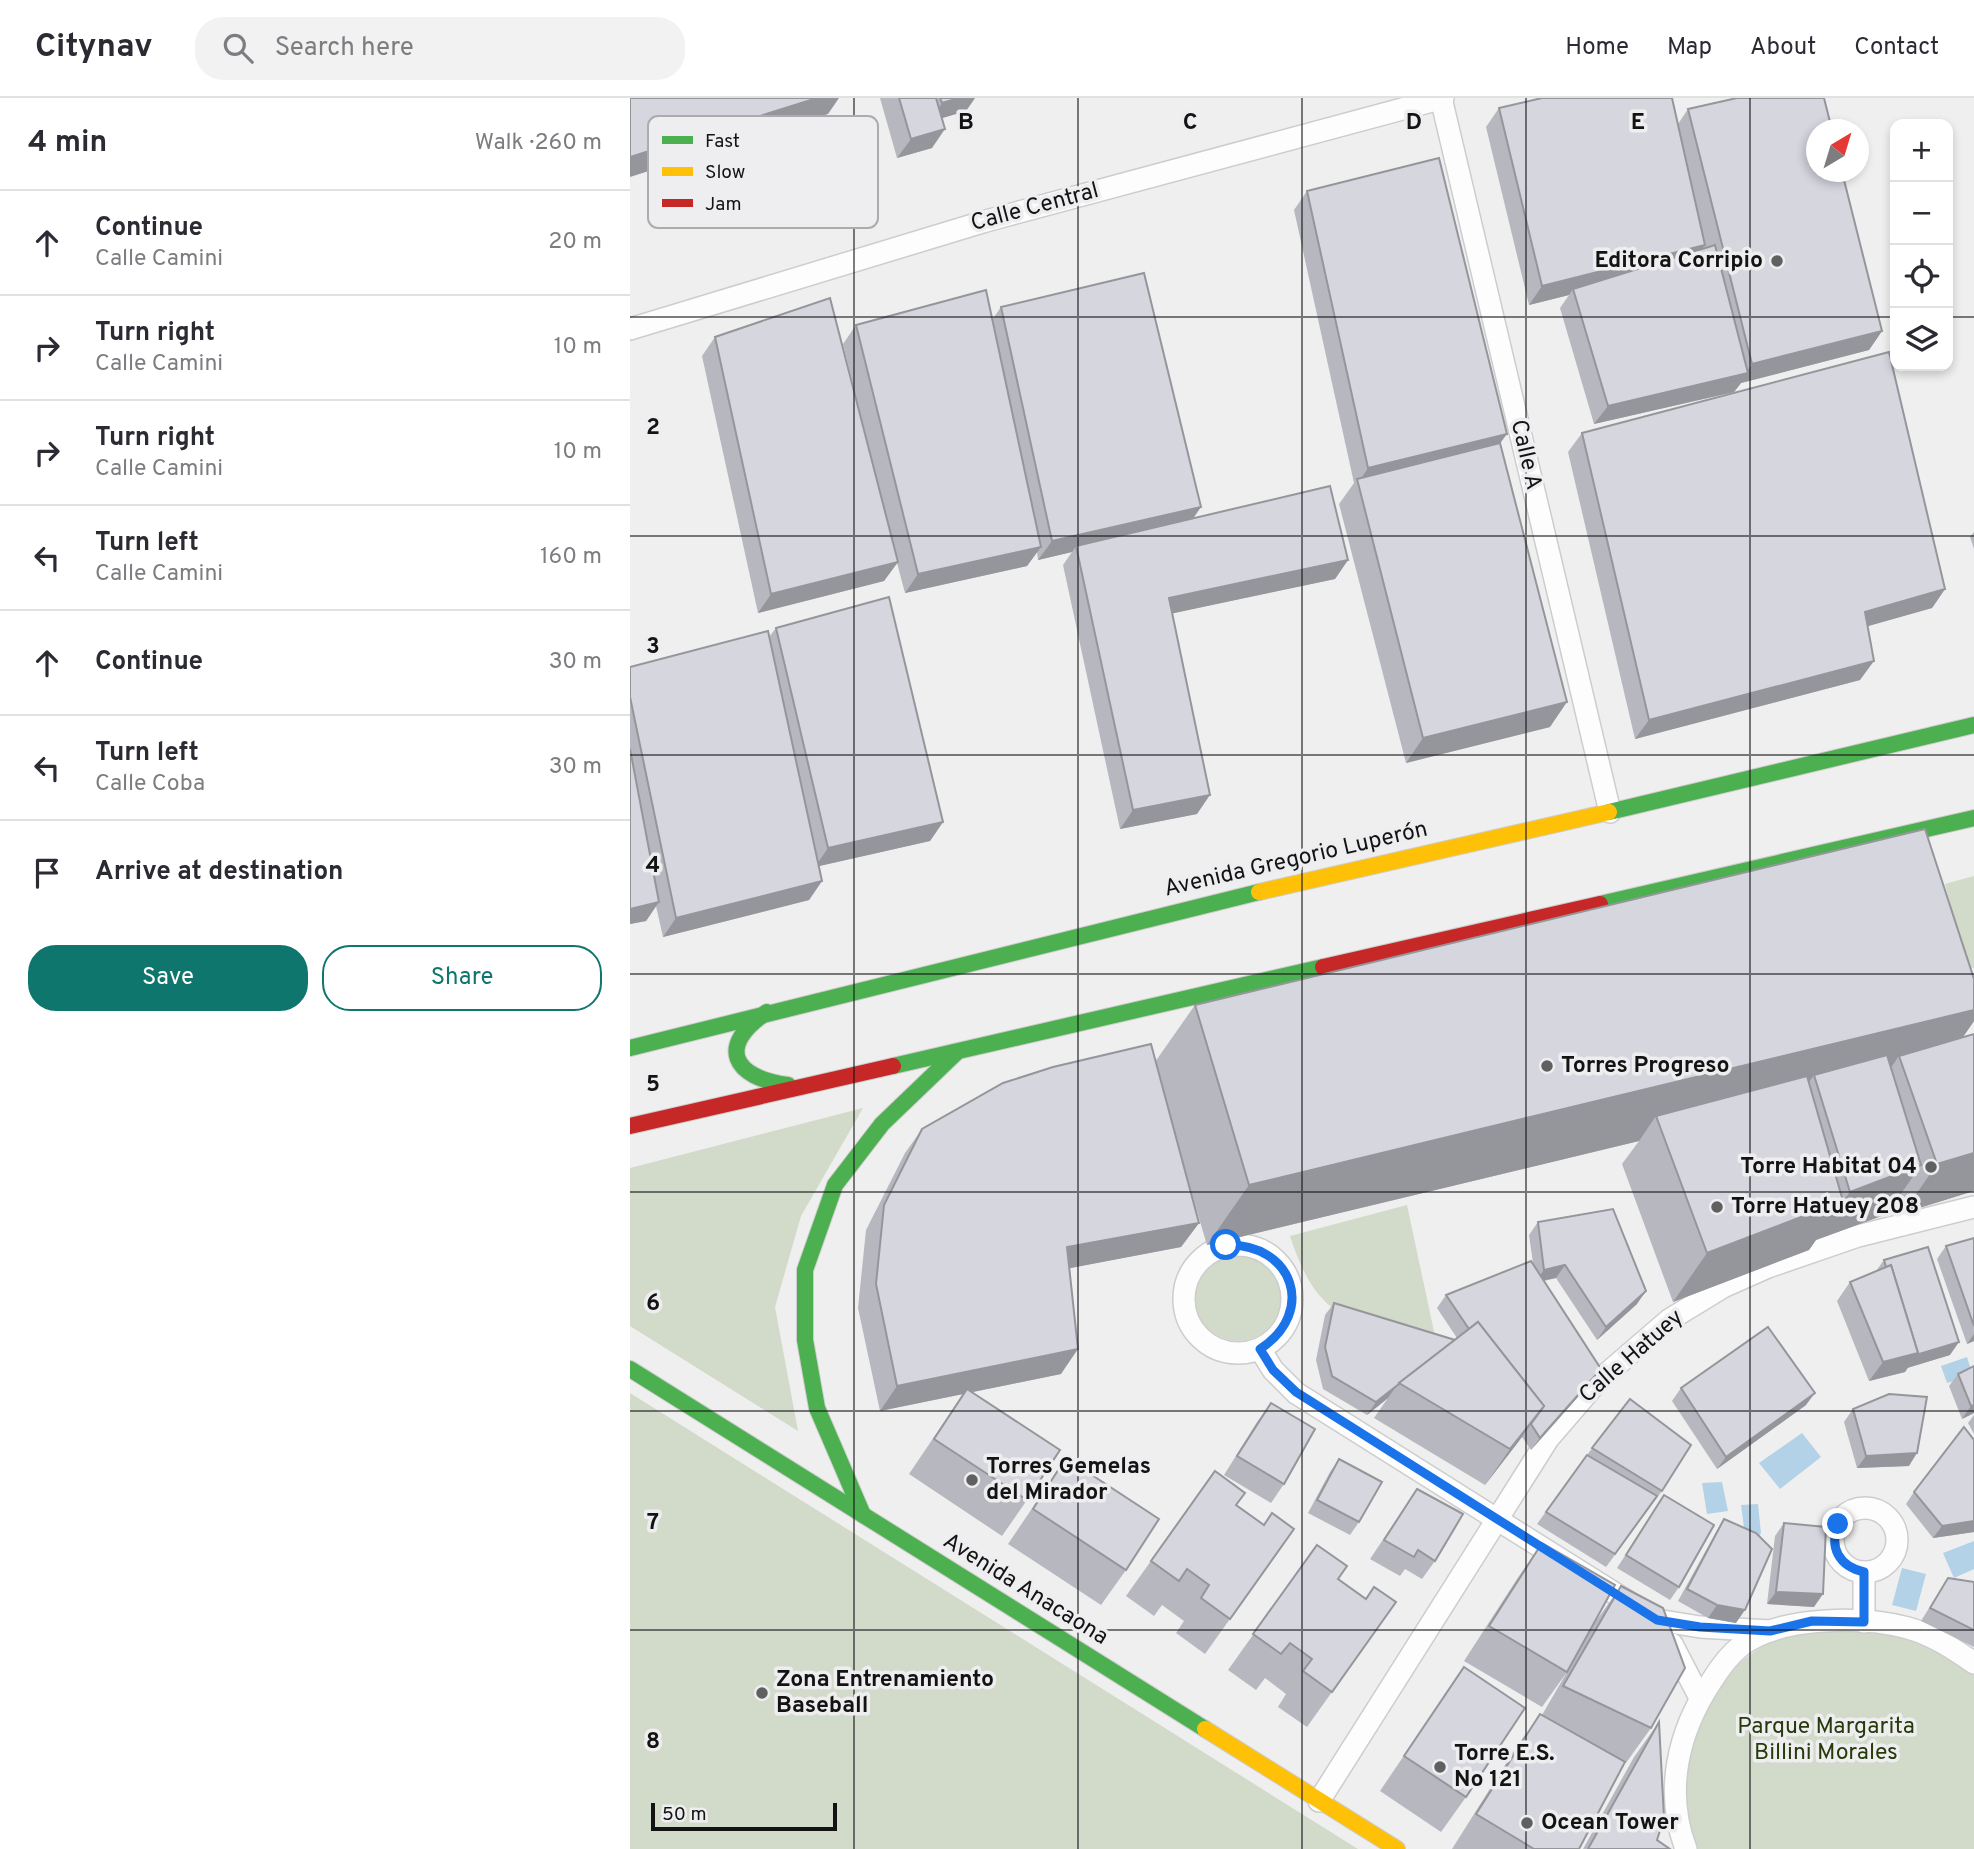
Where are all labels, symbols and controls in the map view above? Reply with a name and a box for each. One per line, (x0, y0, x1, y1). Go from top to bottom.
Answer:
search box (195, 17, 685, 80)
text: Citynav (35, 27, 153, 69)
icon: search (219, 29, 257, 67)
text: Search here (275, 32, 414, 65)
text: Home (1565, 33, 1629, 63)
text: Map (1667, 33, 1712, 63)
text: About (1750, 33, 1816, 63)
text: Contact (1854, 33, 1939, 63)
text: B (958, 109, 974, 138)
text: C (1183, 109, 1197, 138)
text: D (1406, 109, 1422, 138)
text: E (1631, 109, 1645, 138)
legend (648, 116, 878, 228)
north arrow (1806, 119, 1869, 182)
map controls (1890, 119, 1953, 371)
button: + (1890, 119, 1953, 182)
text: 4 min (28, 125, 107, 162)
text: Walk · 260 m (475, 129, 602, 158)
text: Fast (705, 130, 740, 154)
text: Slow (705, 161, 745, 185)
street label: Calle Central (968, 177, 1102, 239)
button: − (1890, 182, 1953, 245)
text: Jam (705, 193, 742, 217)
text: Continue (95, 212, 203, 245)
icon: ahead (28, 224, 66, 262)
text: 20 m (548, 228, 602, 257)
text: Calle Camini (95, 245, 223, 274)
button: locate (1890, 245, 1953, 308)
place label: Editora Corripio (1595, 247, 1763, 276)
marker: Editora Corripio (1769, 253, 1785, 269)
button: layers (1890, 308, 1953, 371)
text: Turn right (95, 317, 215, 350)
icon: right (28, 329, 66, 367)
text: 10 m (554, 333, 602, 362)
text: Calle Camini (95, 350, 223, 379)
text: 2 (646, 414, 660, 443)
street label: Calle A (1503, 417, 1547, 493)
text: Turn right (95, 422, 215, 455)
icon: right (28, 434, 66, 472)
text: 10 m (554, 438, 602, 467)
text: Calle Camini (95, 455, 223, 484)
text: Turn left (95, 527, 199, 560)
icon: left (28, 539, 66, 577)
text: 160 m (540, 543, 602, 572)
text: Calle Camini (95, 560, 223, 589)
text: 3 (646, 633, 660, 662)
icon: ahead (28, 644, 66, 682)
text: Continue (95, 646, 203, 679)
text: 30 m (549, 648, 602, 677)
text: Turn left (95, 737, 199, 770)
icon: left (28, 749, 66, 787)
text: 30 m (549, 753, 602, 782)
text: Calle Coba (95, 770, 205, 799)
street label: Avenida Gregorio Luperón (1161, 816, 1431, 904)
text: 4 (646, 852, 660, 881)
icon: arrive (28, 854, 66, 892)
text: Arrive at destination (95, 856, 343, 889)
button: Save (28, 945, 308, 1011)
button: Share (322, 945, 602, 1011)
place label: Torres Progreso (1561, 1052, 1729, 1081)
marker: Torres Progreso (1539, 1058, 1555, 1074)
text: 5 (646, 1071, 660, 1100)
place label: Torre Habitat 04 (1740, 1153, 1917, 1182)
marker: Torre Habitat 04 (1923, 1159, 1939, 1175)
place label: Torre Hatuey 208 (1731, 1193, 1919, 1222)
marker: Torre Hatuey 208 (1709, 1199, 1725, 1215)
route start (1210, 1229, 1241, 1260)
text: 6 (646, 1290, 660, 1319)
street label: Calle Hatuey (1574, 1304, 1690, 1410)
place label: Torres Gemelas del Mirador (986, 1453, 1151, 1508)
marker: Torres Gemelas del Mirador (964, 1472, 980, 1488)
route end (1822, 1508, 1853, 1539)
text: 7 (647, 1509, 659, 1538)
street label: Avenida Anacaona (937, 1527, 1113, 1653)
place label: Zona Entrenamiento Baseball (776, 1666, 994, 1721)
marker: Zona Entrenamiento Baseball (754, 1685, 770, 1701)
park label: Parque Margarita Billini Morales (1737, 1713, 1915, 1768)
text: 8 (646, 1728, 660, 1757)
place label: Torre E.S. No 121 (1454, 1740, 1555, 1795)
marker: Torre E.S. No 121 (1432, 1759, 1448, 1775)
scale bar (651, 1800, 836, 1832)
text: 50 m (662, 1803, 707, 1827)
place label: Ocean Tower (1541, 1809, 1679, 1838)
marker: Ocean Tower (1519, 1815, 1535, 1831)

